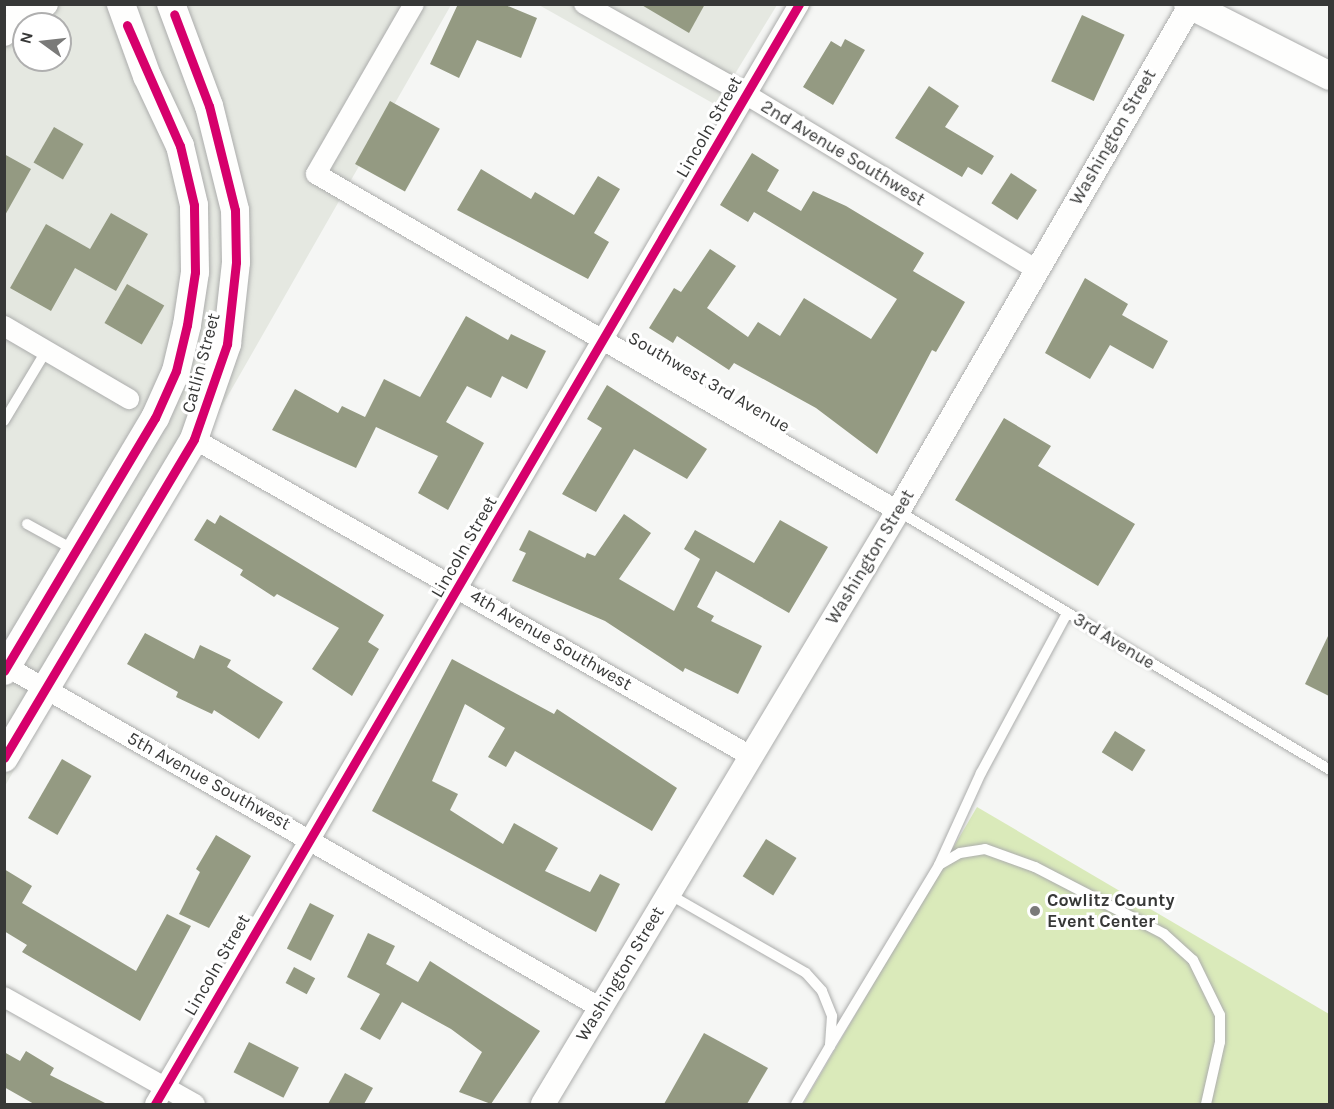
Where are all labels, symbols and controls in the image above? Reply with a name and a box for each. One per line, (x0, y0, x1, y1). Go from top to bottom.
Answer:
north arrow (12, 12, 72, 72)
text: N (15, 30, 37, 46)
street label: Washington Street (1065, 65, 1161, 209)
street label: Lincoln Street (671, 73, 747, 181)
street label: 2nd Avenue Southwest (757, 95, 929, 211)
street label: Catlin Street (177, 311, 225, 415)
street label: Southwest 3rd Avenue (624, 327, 794, 437)
street label: Washington Street (821, 486, 919, 628)
street label: Lincoln Street (426, 493, 502, 601)
street label: 4th Avenue Southwest (466, 585, 636, 695)
street label: 3rd Avenue (1069, 608, 1159, 674)
street label: 5th Avenue Southwest (124, 727, 294, 835)
place label: Cowlitz County Event Center (1047, 890, 1174, 932)
street label: Washington Street (571, 903, 669, 1045)
marker: Cowlitz County Event Center (1028, 904, 1042, 918)
street label: Lincoln Street (179, 911, 255, 1019)

